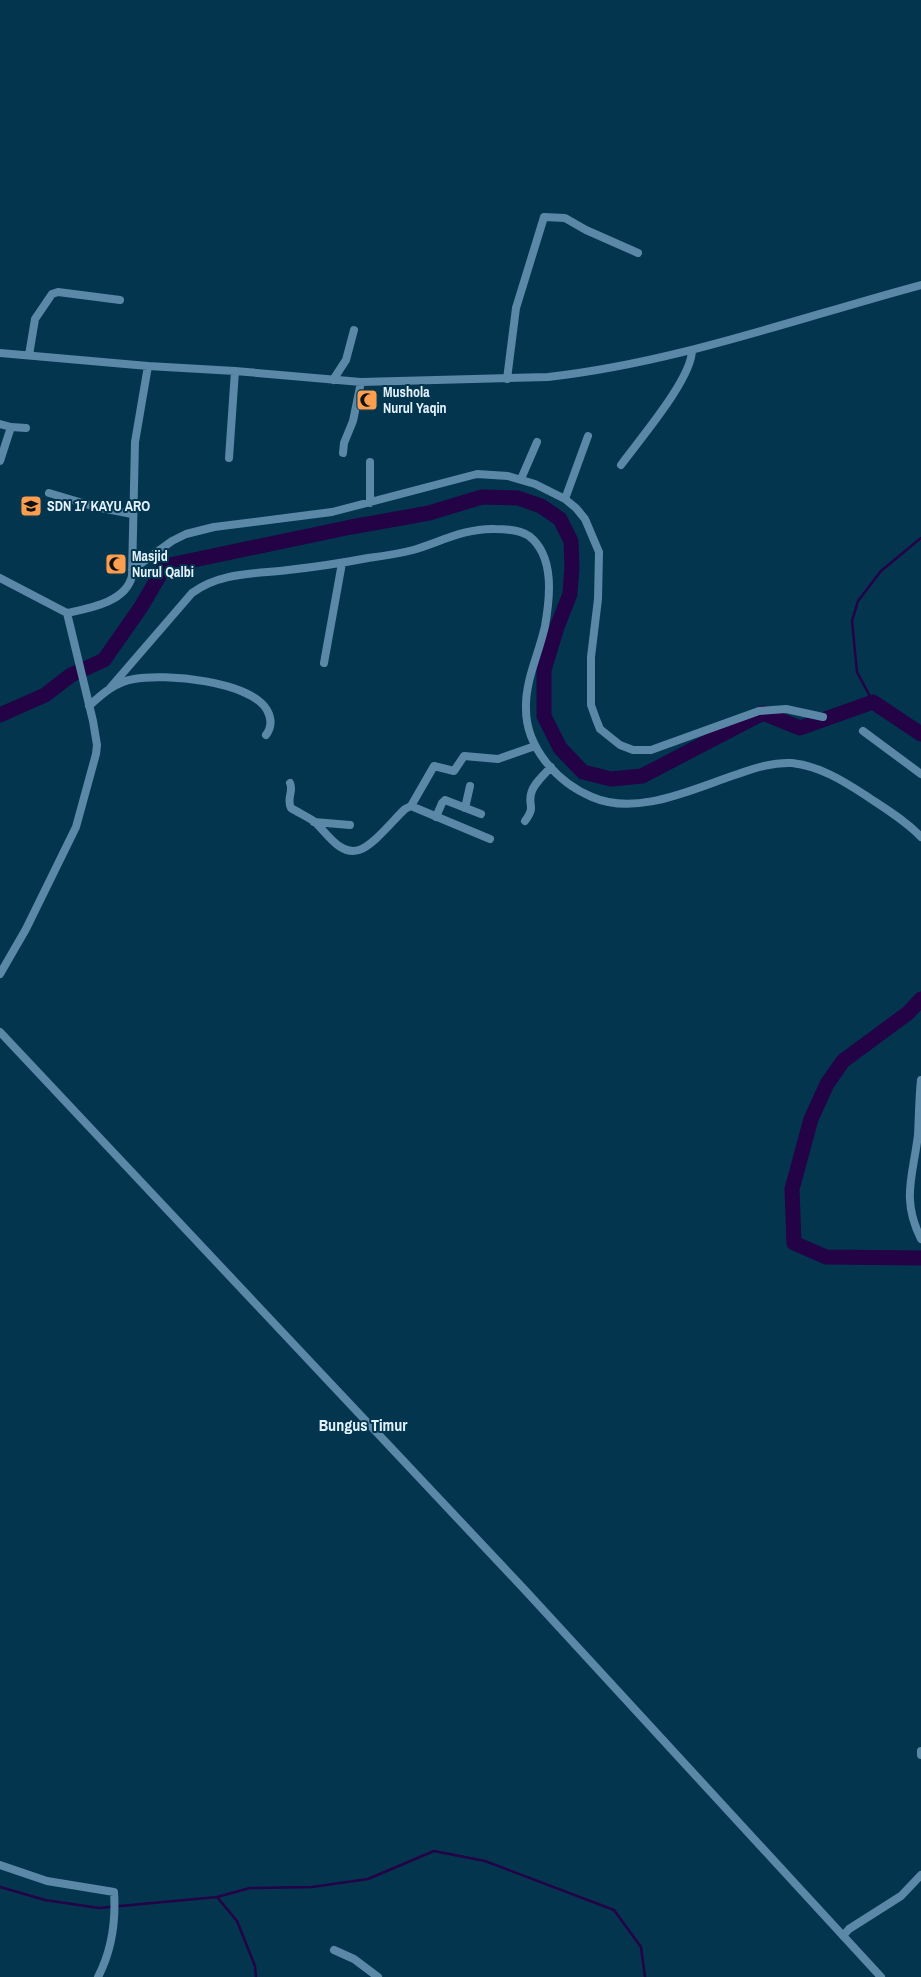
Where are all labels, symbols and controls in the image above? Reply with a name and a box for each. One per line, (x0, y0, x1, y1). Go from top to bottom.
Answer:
place label: Mushola Nurul Yaqin (383, 383, 447, 417)
mosque icon: Mushola Nurul Yaqin (355, 388, 379, 412)
school or university icon: SDN 17 KAYU ARO (19, 494, 43, 518)
place label: SDN 17 KAYU ARO (47, 497, 150, 515)
place label: Masjid Nurul Qalbi (132, 547, 194, 581)
mosque icon: Masjid Nurul Qalbi (104, 552, 128, 576)
district label: Bungus Timur (319, 1414, 408, 1436)

